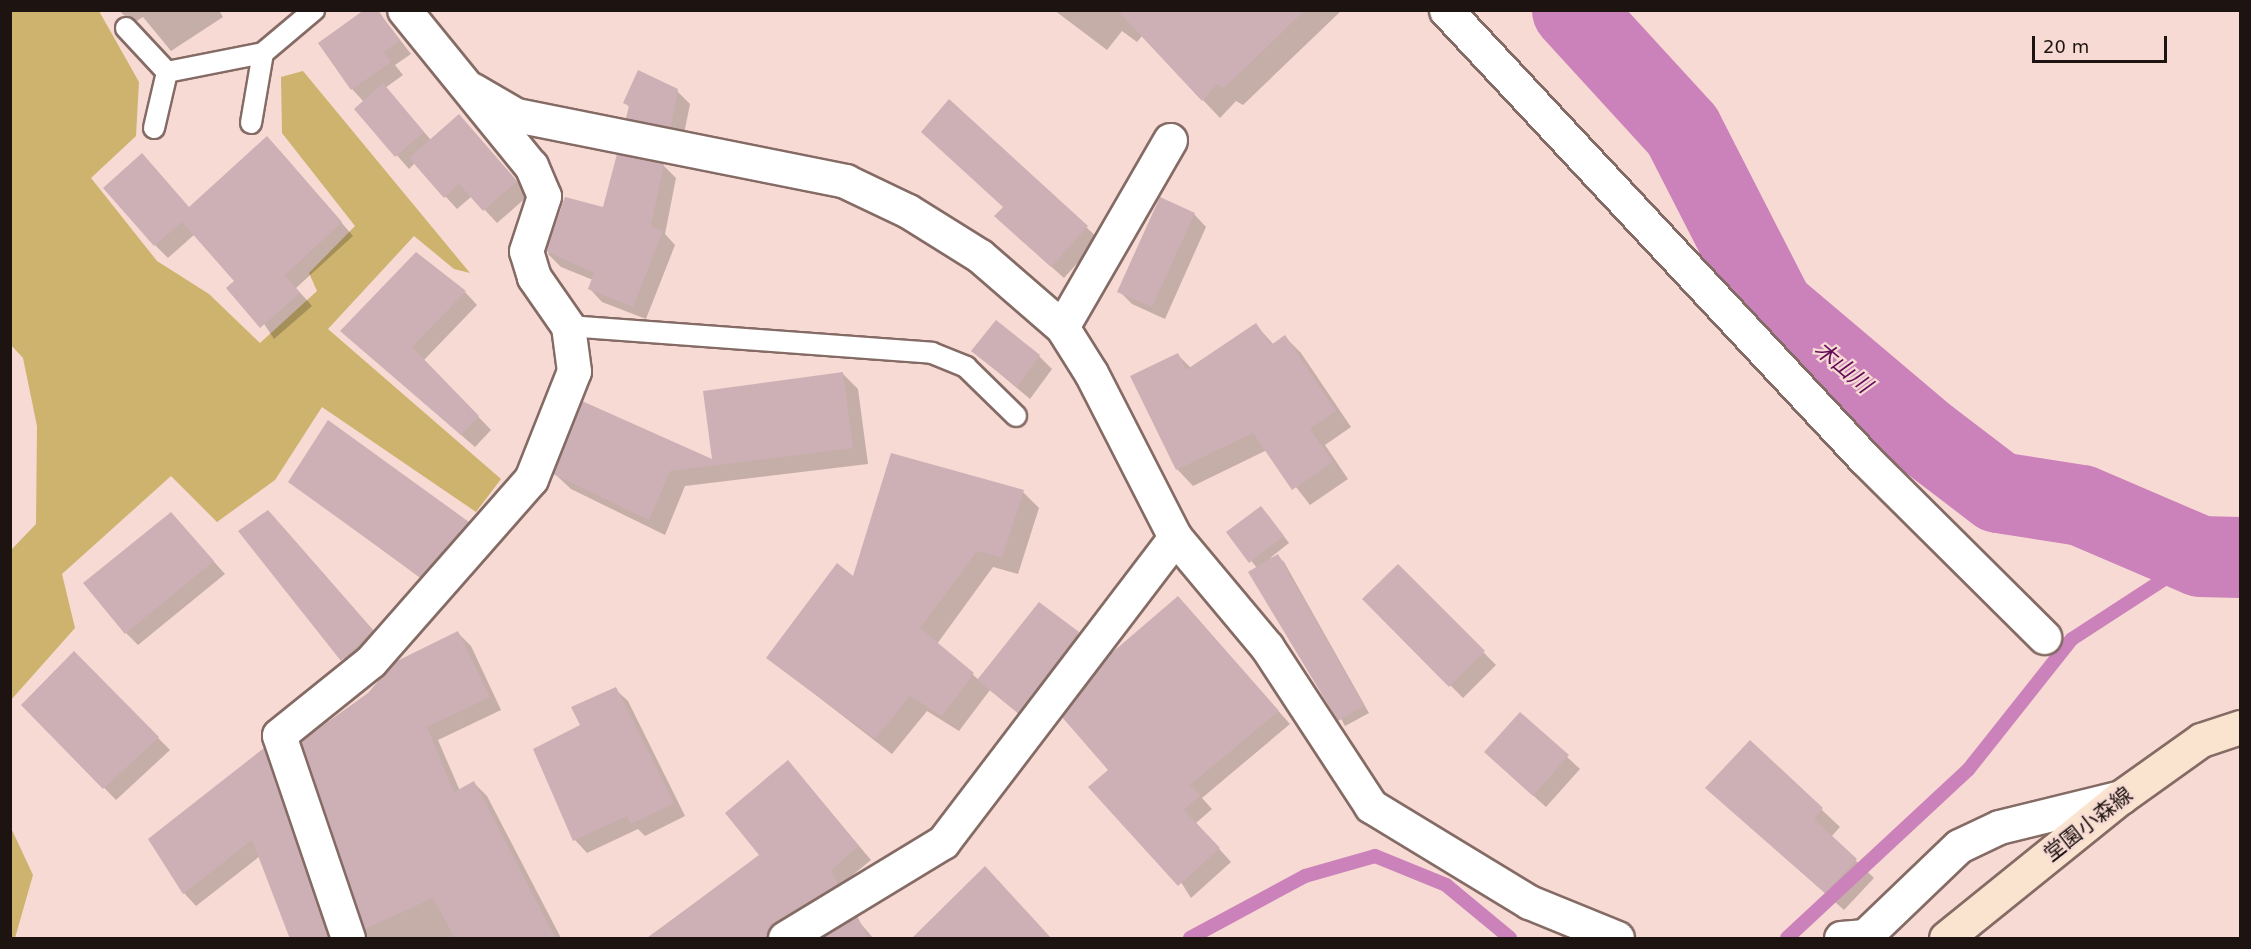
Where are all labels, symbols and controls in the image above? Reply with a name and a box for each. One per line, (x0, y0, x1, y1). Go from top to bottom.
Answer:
scale bar (2035, 24, 2170, 62)
text: 20 m (2043, 36, 2089, 57)
water label: 木山川 (1809, 336, 1877, 398)
street label: 堂園小森線 (2039, 782, 2137, 866)

